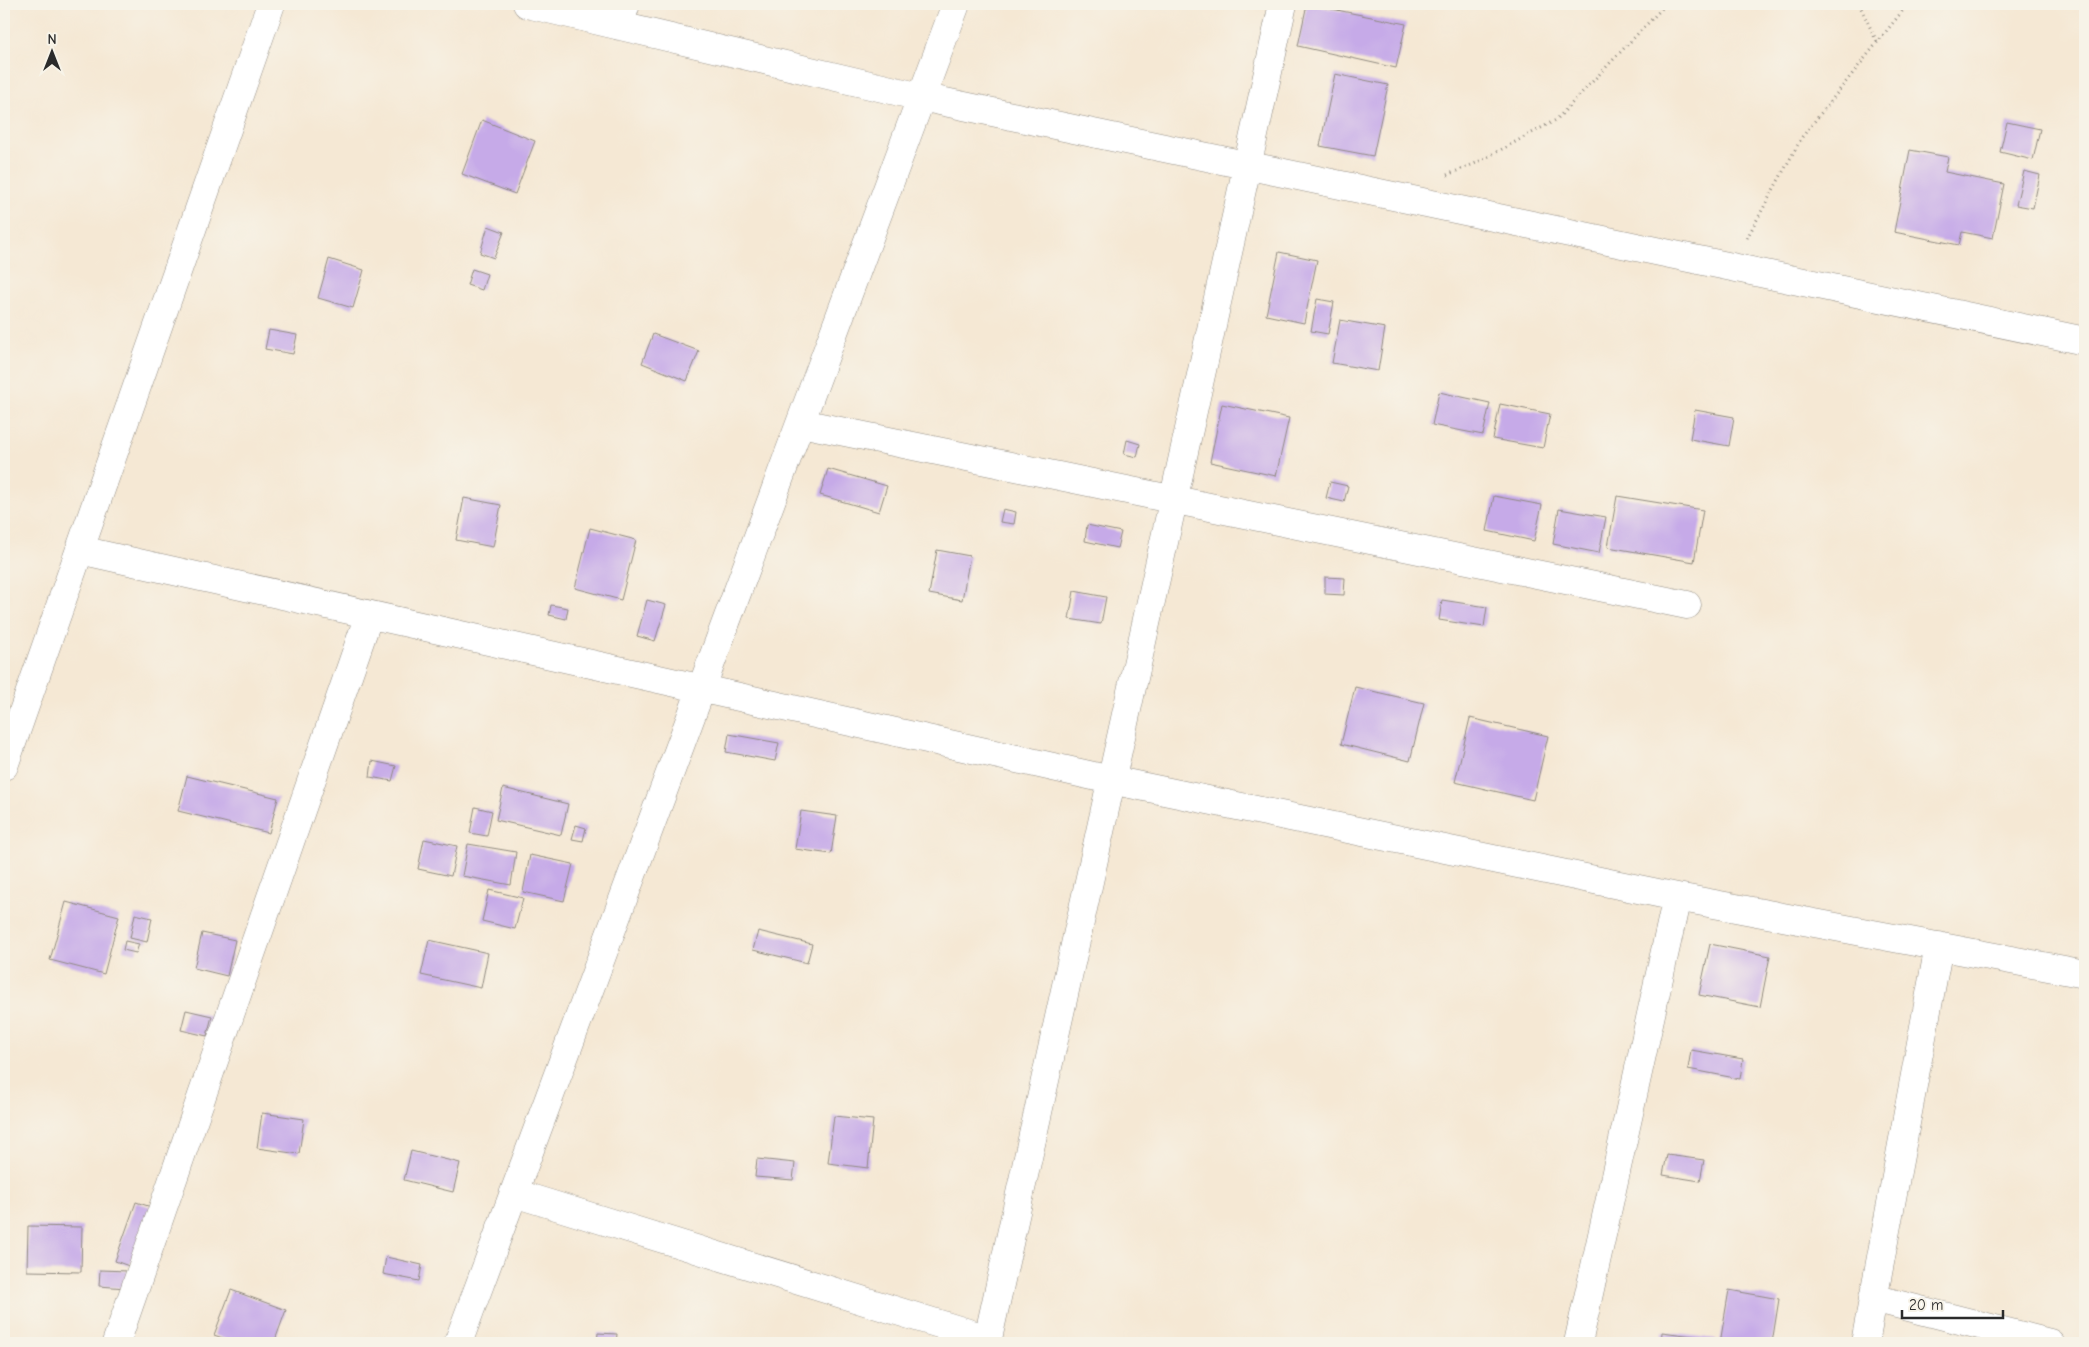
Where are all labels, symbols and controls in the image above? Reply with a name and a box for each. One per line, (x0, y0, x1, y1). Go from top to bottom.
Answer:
north arrow (28, 28, 78, 78)
text: N (47, 31, 57, 48)
scale bar (1902, 1287, 2003, 1319)
text: 20 m (1909, 1296, 1943, 1314)

